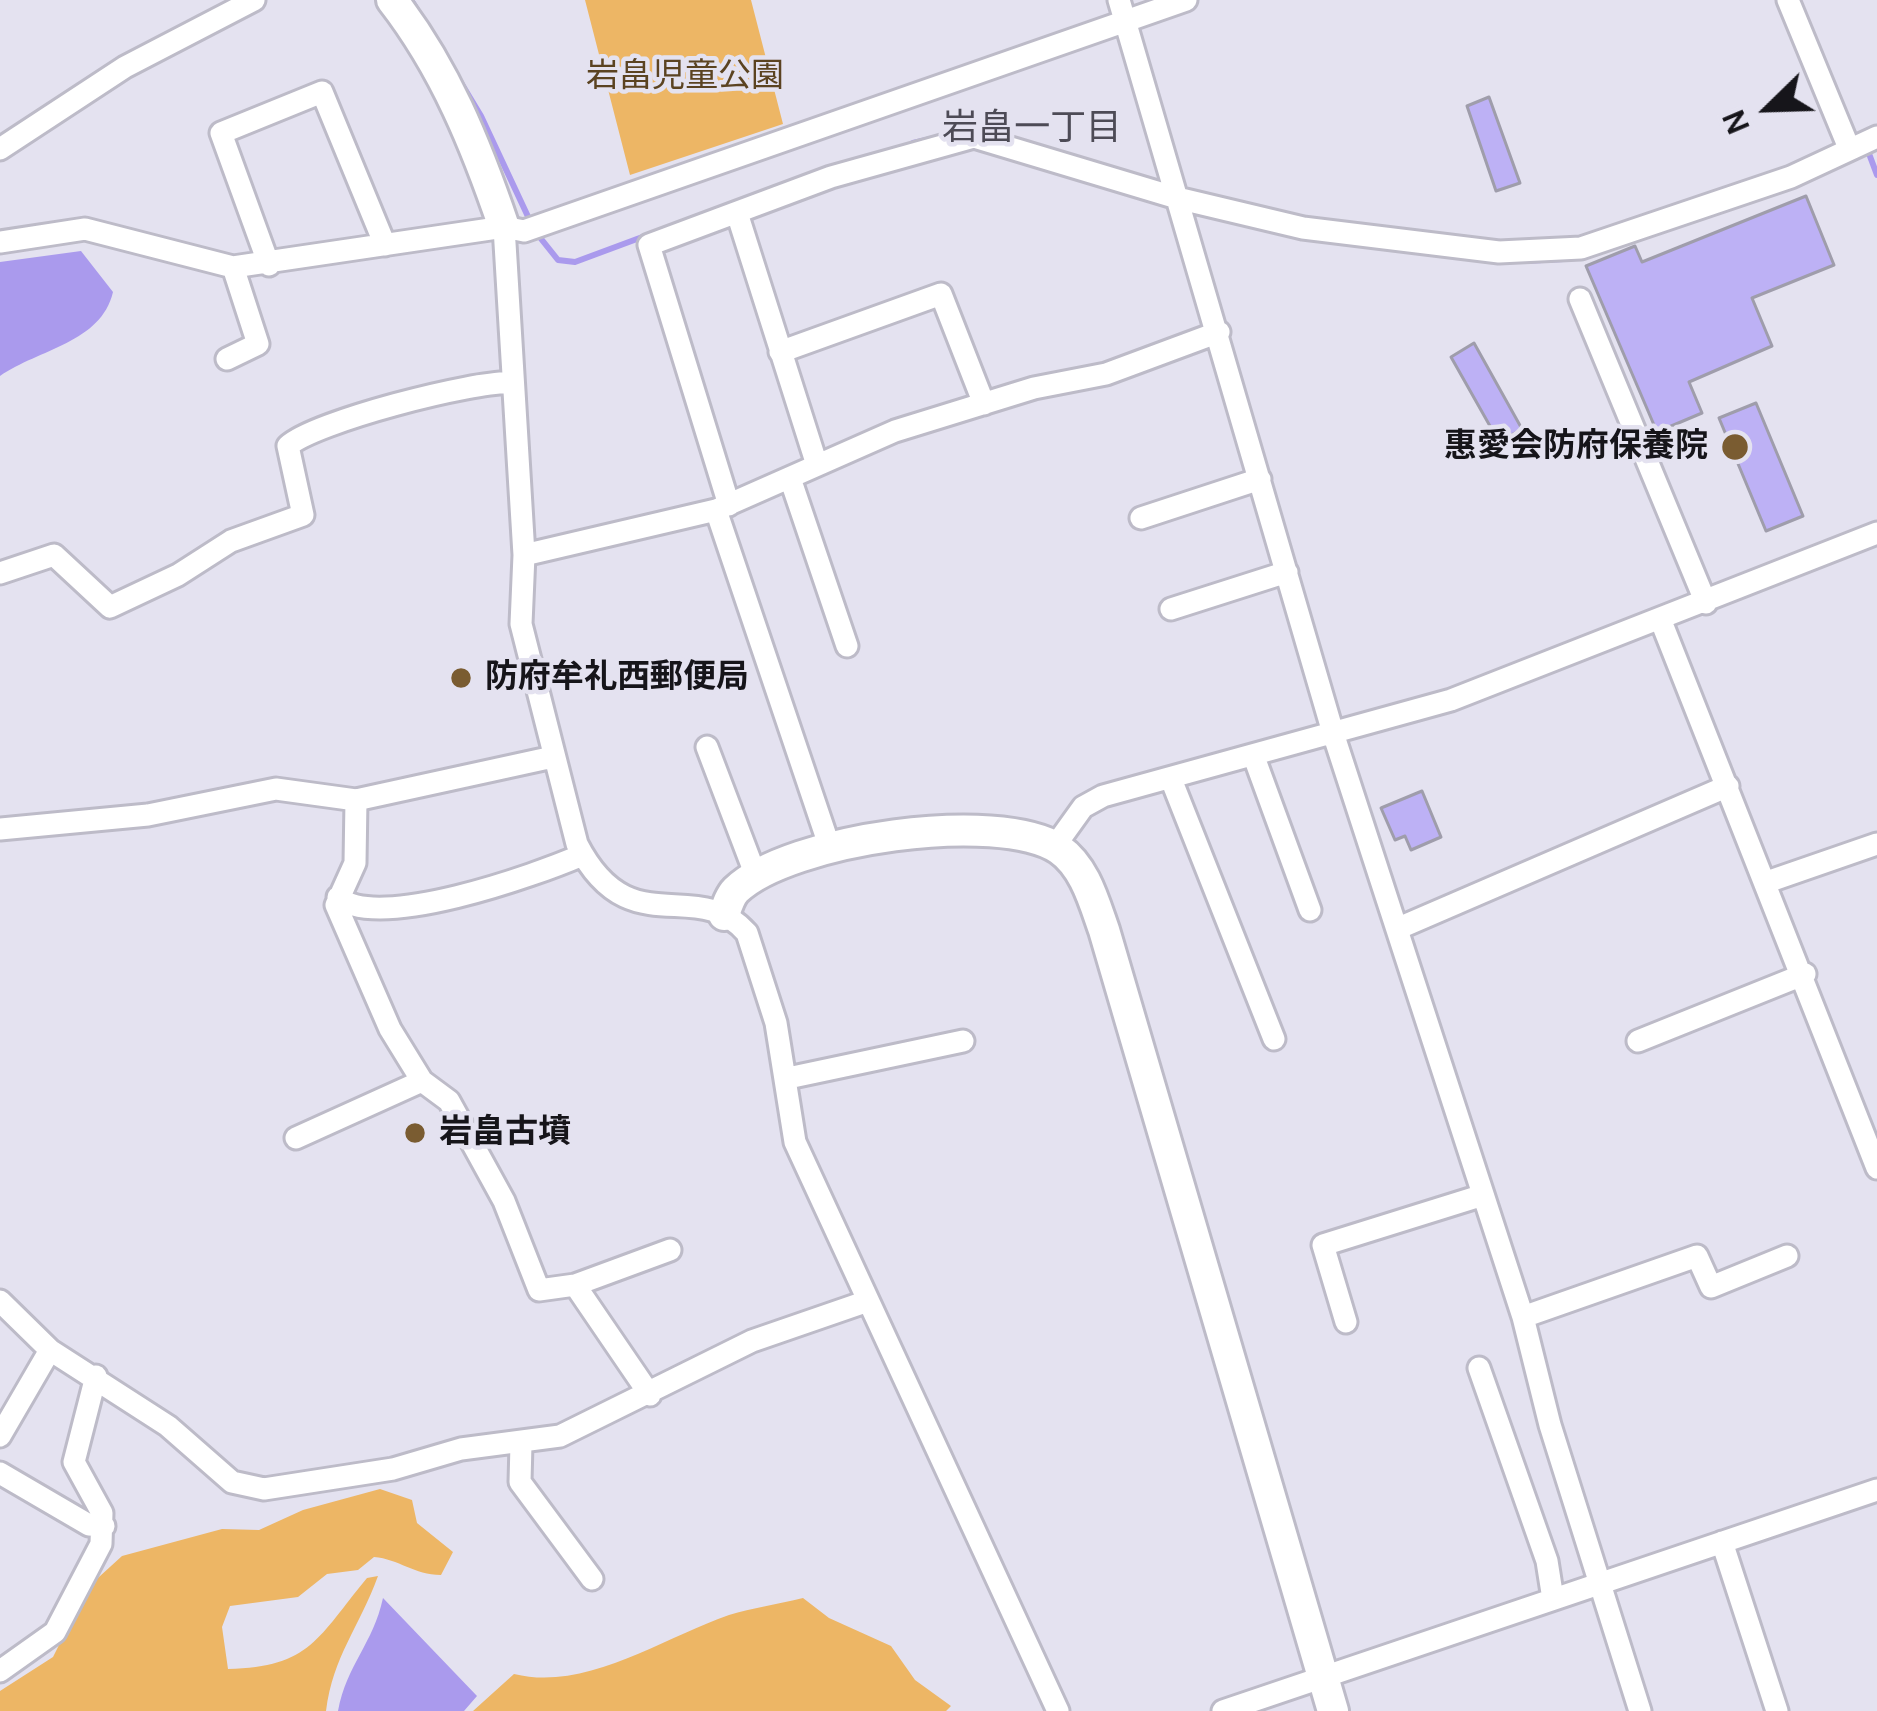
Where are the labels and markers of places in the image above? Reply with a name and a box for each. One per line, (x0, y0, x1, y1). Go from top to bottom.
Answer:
place label: 惠愛会防府保養院 (1444, 427, 1708, 467)
marker: 惠愛会防府保養院 (1719, 431, 1751, 463)
place label: 防府牟礼西郵便局 (485, 658, 749, 698)
marker: 防府牟礼西郵便局 (448, 665, 474, 691)
place label: 岩畠古墳 (439, 1113, 571, 1153)
marker: 岩畠古墳 (402, 1120, 428, 1146)

